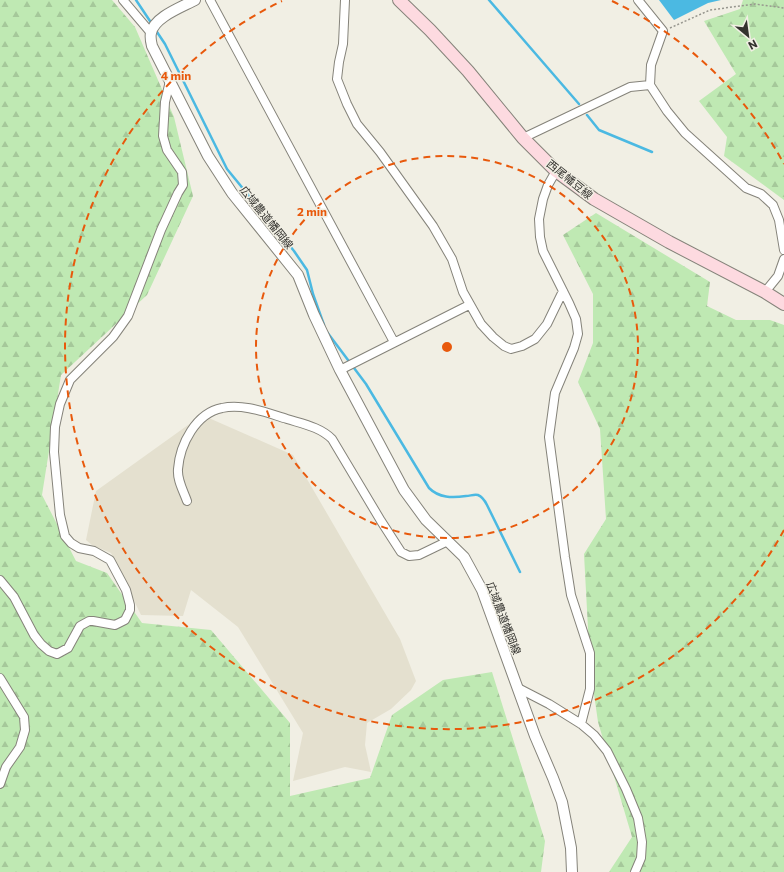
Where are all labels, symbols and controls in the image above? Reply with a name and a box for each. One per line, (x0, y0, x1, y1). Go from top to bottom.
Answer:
north arrow (728, 16, 768, 56)
text: N (746, 37, 760, 53)
text: 4 min (161, 68, 191, 82)
street label: 西尾幡豆線 (545, 157, 595, 201)
street label: 広域農道幡岡線 (238, 183, 296, 251)
text: 2 min (297, 204, 327, 218)
centre of rings (440, 340, 454, 354)
street label: 広域農道幡岡線 (484, 580, 524, 656)

